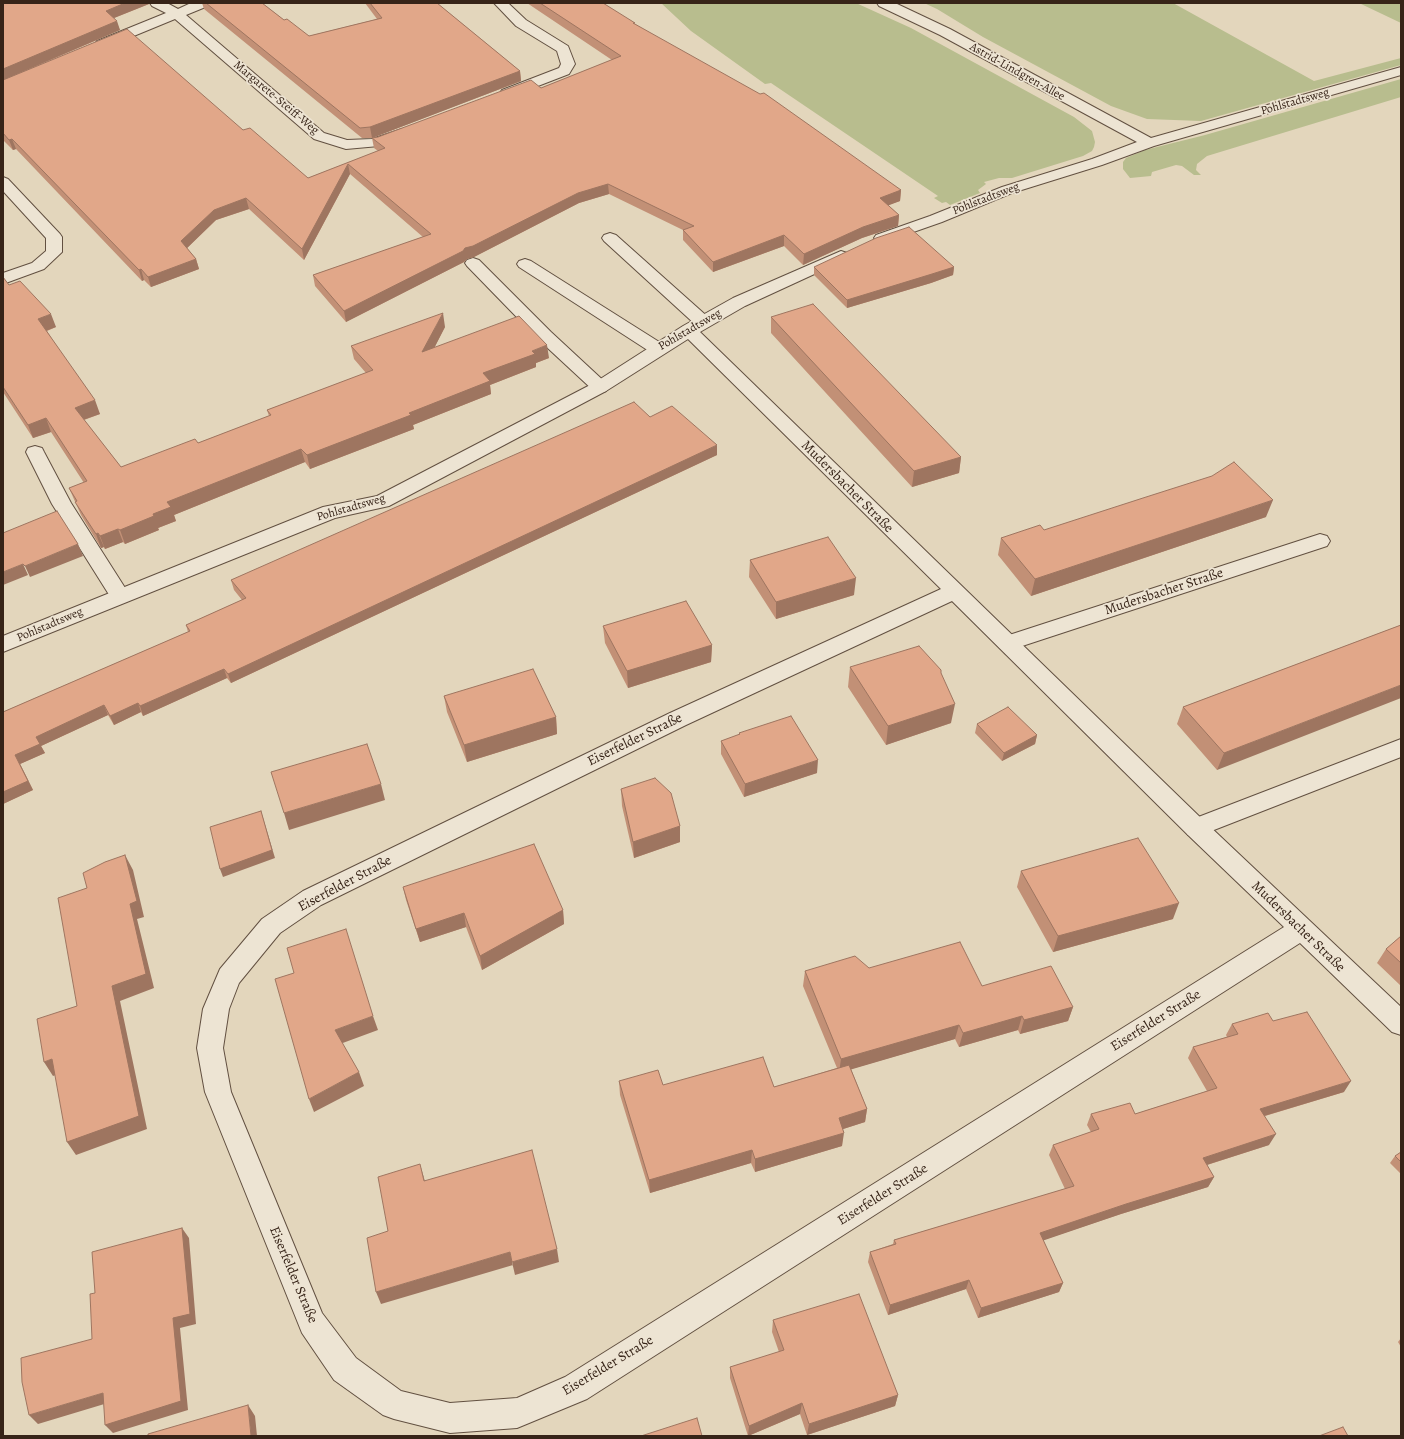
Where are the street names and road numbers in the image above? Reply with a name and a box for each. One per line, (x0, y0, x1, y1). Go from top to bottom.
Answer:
street label: Astrid-Lindgren-Allee (967, 40, 1067, 104)
street label: Margarete-Steiff-Weg (230, 58, 322, 138)
street label: Pohlstadtsweg (1259, 85, 1331, 119)
street label: Pohlstadtsweg (950, 180, 1022, 218)
street label: Pohlstadtsweg (656, 306, 724, 354)
street label: Mudersbacher Straße (797, 437, 897, 537)
street label: Pohlstadtsweg (315, 491, 387, 525)
street label: Mudersbacher Straße (1103, 565, 1225, 619)
street label: Pohlstadtsweg (15, 605, 85, 645)
street label: Eiserfelder Straße (585, 710, 685, 770)
street label: Eiserfelder Straße (295, 852, 395, 916)
street label: Mudersbacher Straße (1248, 878, 1348, 976)
street label: Eiserfelder Straße (1108, 986, 1204, 1056)
street label: Eiserfelder Straße (835, 1160, 931, 1230)
street label: Eiserfelder Straße (265, 1224, 321, 1326)
street label: Eiserfelder Straße (559, 1332, 657, 1400)

